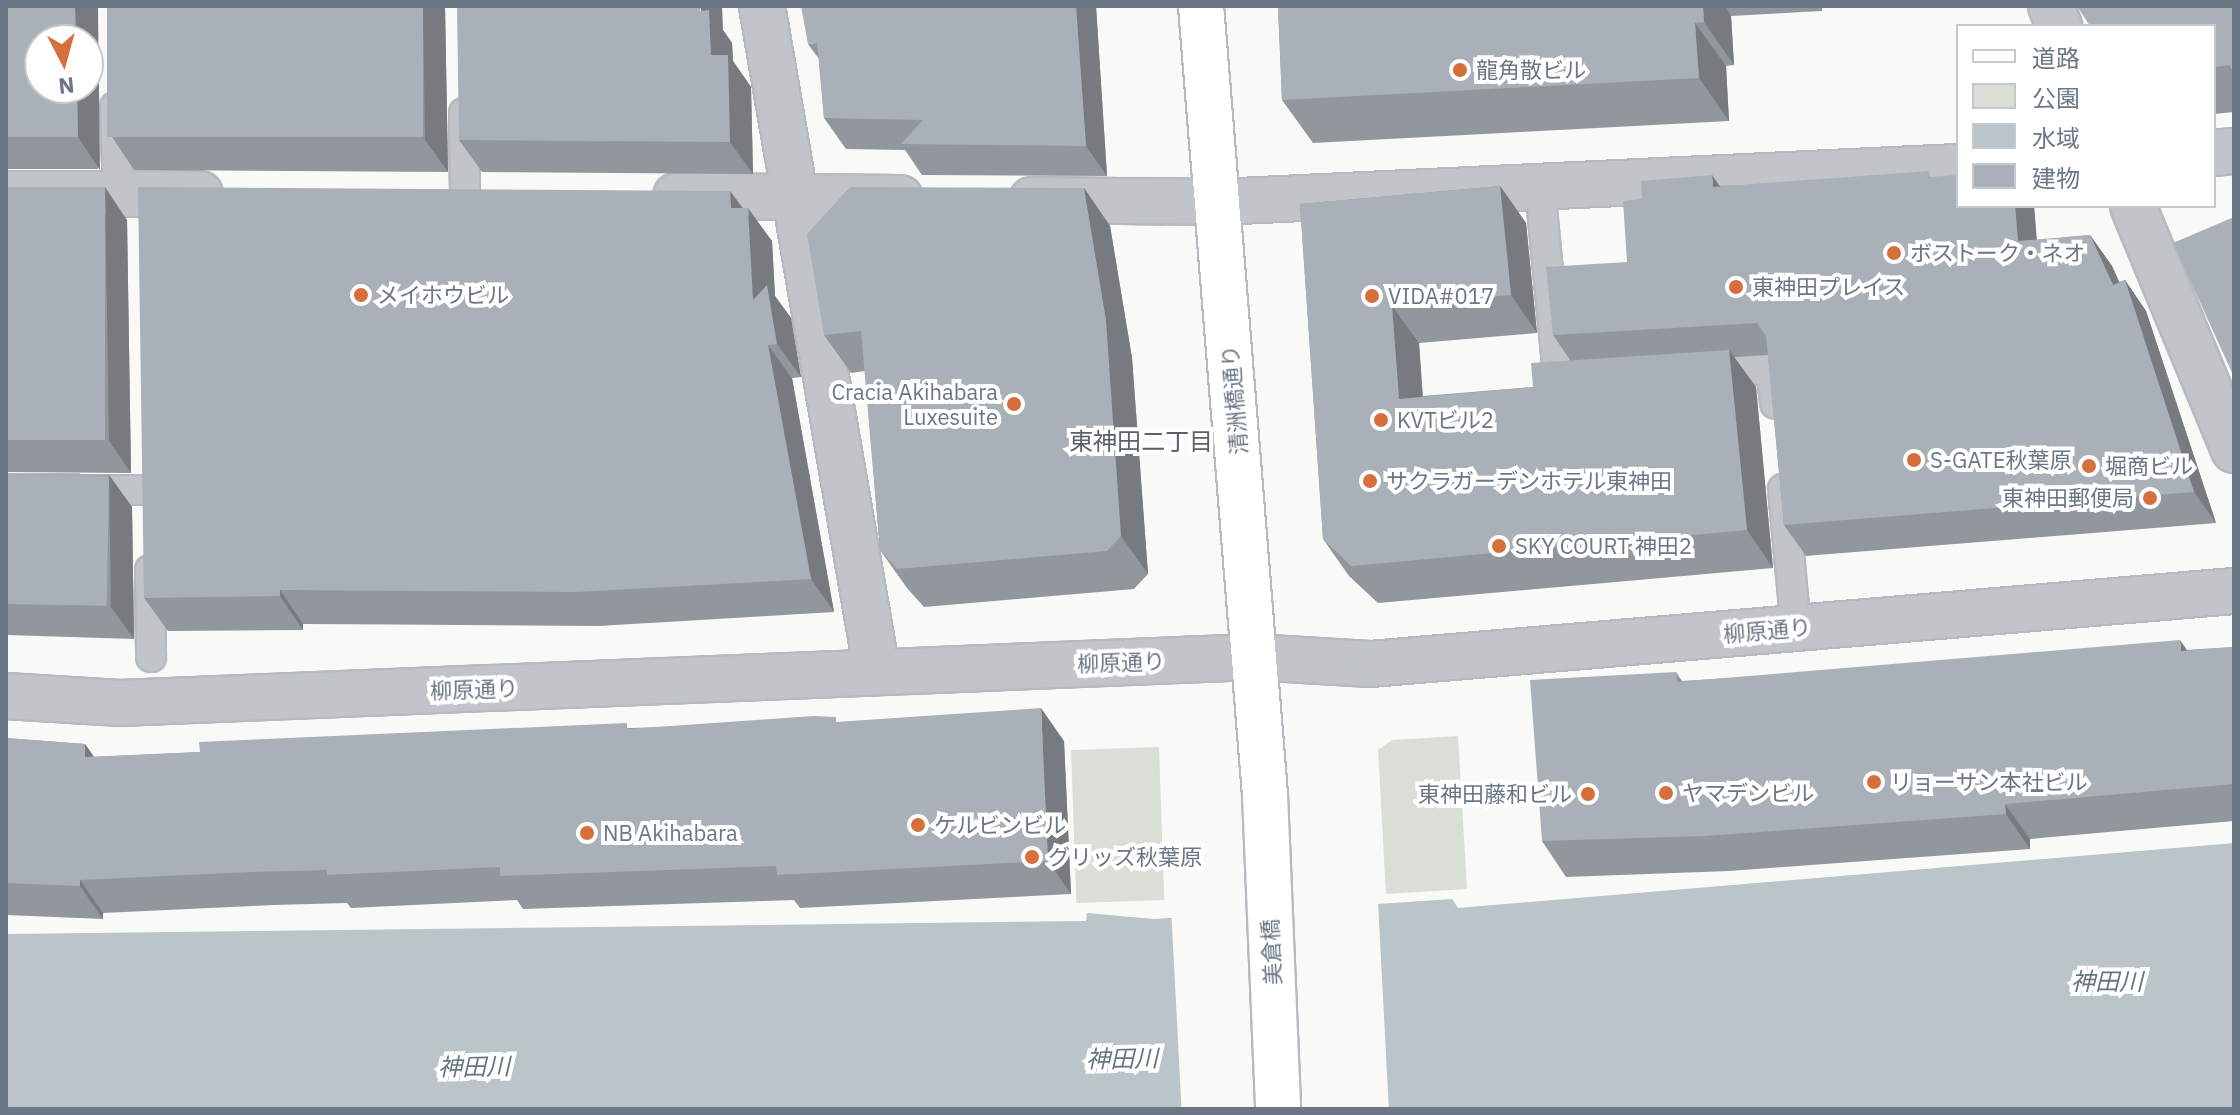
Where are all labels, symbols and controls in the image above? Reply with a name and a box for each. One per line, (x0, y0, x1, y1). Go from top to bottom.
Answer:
north arrow (24, 24, 104, 104)
legend (1956, 24, 2216, 208)
text: 道路 (2032, 42, 2080, 74)
place label: 龍角散ビル (1476, 57, 1586, 83)
marker: 龍角散ビル (1451, 61, 1469, 79)
text: N (57, 71, 76, 102)
text: 公園 (2032, 82, 2080, 114)
text: 水域 (2032, 122, 2080, 154)
text: 建物 (2032, 162, 2080, 194)
place label: ボストーク・ネオ (1910, 240, 2086, 266)
marker: ボストーク・ネオ (1885, 244, 1903, 262)
place label: 東神田プレイス (1752, 274, 1906, 300)
marker: 東神田プレイス (1727, 278, 1745, 296)
place label: メイホウビル (377, 282, 509, 308)
place label: VIDA#017 (1388, 283, 1494, 309)
marker: メイホウビル (352, 286, 370, 304)
marker: VIDA#017 (1363, 287, 1381, 305)
street label: 清洲橋通り (1216, 344, 1252, 456)
place label: Cracia Akihabara Luxesuite (831, 378, 998, 430)
marker: Cracia Akihabara Luxesuite (1005, 395, 1023, 413)
place label: KVTビル2 (1397, 407, 1494, 433)
marker: KVTビル2 (1372, 411, 1390, 429)
district label: 東神田二丁目 (1069, 428, 1213, 456)
place label: S-GATE秋葉原 (1930, 447, 2071, 473)
marker: S-GATE秋葉原 (1905, 451, 1923, 469)
place label: 堀商ビル (2105, 453, 2193, 479)
marker: 堀商ビル (2080, 457, 2098, 475)
place label: サクラガーデンホテル東神田 (1386, 468, 1672, 494)
marker: サクラガーデンホテル東神田 (1361, 472, 1379, 490)
place label: 東神田郵便局 (2002, 485, 2134, 511)
marker: 東神田郵便局 (2141, 489, 2159, 507)
place label: SKY COURT 神田2 (1515, 533, 1692, 559)
marker: SKY COURT 神田2 (1490, 537, 1508, 555)
street label: 柳原通り (1722, 613, 1812, 647)
street label: 柳原通り (1077, 647, 1165, 677)
street label: 柳原通り (430, 674, 518, 704)
place label: リョーサン本社ビル (1890, 769, 2088, 795)
marker: リョーサン本社ビル (1865, 773, 1883, 791)
place label: ヤマデンビル (1682, 780, 1814, 806)
place label: 東神田藤和ビル (1418, 781, 1572, 807)
marker: ヤマデンビル (1657, 784, 1675, 802)
marker: 東神田藤和ビル (1579, 785, 1597, 803)
place label: ケルビンビル (934, 812, 1066, 838)
marker: ケルビンビル (909, 816, 927, 834)
place label: NB Akihabara (603, 820, 738, 846)
marker: NB Akihabara (578, 824, 596, 842)
place label: グリッズ秋葉原 (1048, 844, 1202, 870)
marker: グリッズ秋葉原 (1023, 848, 1041, 866)
street label: 美倉橋 (1256, 918, 1286, 986)
water label: 神田川 (2071, 968, 2143, 996)
water label: 神田川 (1086, 1044, 1158, 1074)
water label: 神田川 (438, 1052, 510, 1082)

